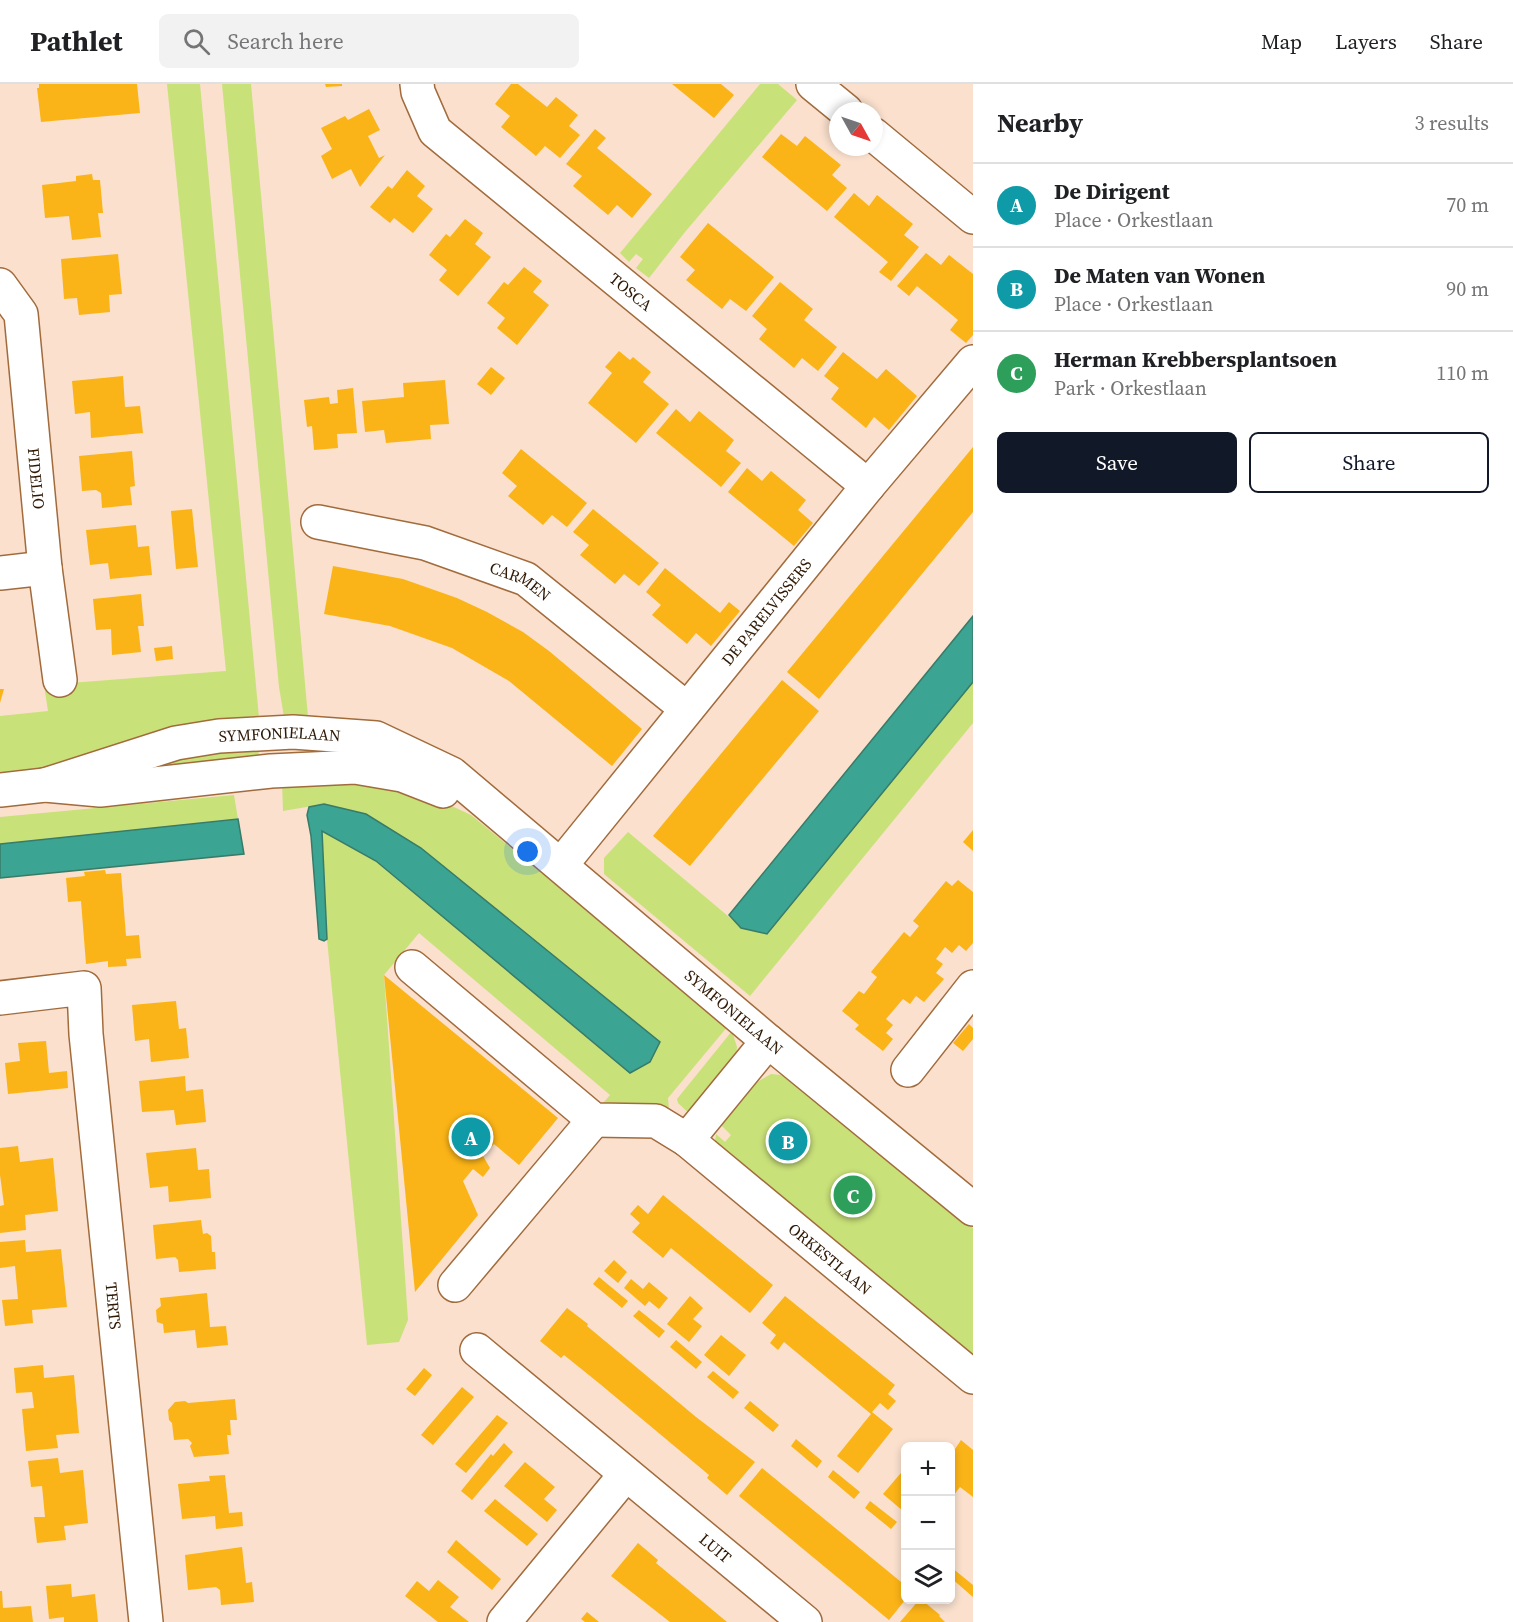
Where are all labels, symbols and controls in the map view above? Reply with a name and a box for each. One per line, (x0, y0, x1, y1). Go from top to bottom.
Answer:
search box (159, 14, 579, 68)
text: Pathlet (30, 22, 123, 60)
icon: search (180, 25, 213, 58)
text: Search here (228, 26, 344, 56)
text: Map (1261, 27, 1302, 56)
text: Layers (1335, 27, 1397, 56)
text: Share (1430, 27, 1483, 56)
north arrow (829, 102, 883, 156)
text: Nearby (997, 105, 1083, 141)
text: 3 results (1414, 109, 1489, 137)
text: De Dirigent (1054, 176, 1170, 206)
text: A (1010, 191, 1023, 219)
text: 70 m (1446, 191, 1489, 219)
text: Place · Orkestlaan (1054, 206, 1213, 234)
text: De Maten van Wonen (1054, 260, 1265, 290)
street label: TOSCA (605, 267, 657, 316)
text: B (1010, 275, 1023, 303)
text: 90 m (1446, 275, 1489, 303)
text: Place · Orkestlaan (1054, 290, 1213, 318)
text: Herman Krebbersplantsoen (1054, 344, 1337, 374)
text: C (1010, 359, 1023, 387)
text: 110 m (1436, 359, 1489, 387)
text: Park · Orkestlaan (1054, 374, 1207, 402)
button: Save (997, 432, 1237, 493)
button: Share (1249, 432, 1489, 493)
street label: FIDELIO (23, 447, 50, 510)
street label: DE PARELVISSERS (716, 553, 816, 670)
street label: CARMEN (487, 556, 556, 606)
street label: SYMFONIELAAN (218, 721, 342, 747)
your location (513, 837, 542, 866)
street label: SYMFONIELAAN (680, 964, 788, 1060)
pin: A (452, 1114, 490, 1160)
pin: B (768, 1118, 808, 1164)
pin: C (834, 1172, 872, 1218)
street label: ORKESTLAAN (784, 1218, 877, 1300)
street label: TERTS (100, 1281, 127, 1331)
map controls (901, 1442, 955, 1604)
button: + (901, 1442, 955, 1496)
button: − (901, 1496, 955, 1550)
street label: LUIT (695, 1528, 737, 1568)
button: layers (901, 1550, 955, 1604)

